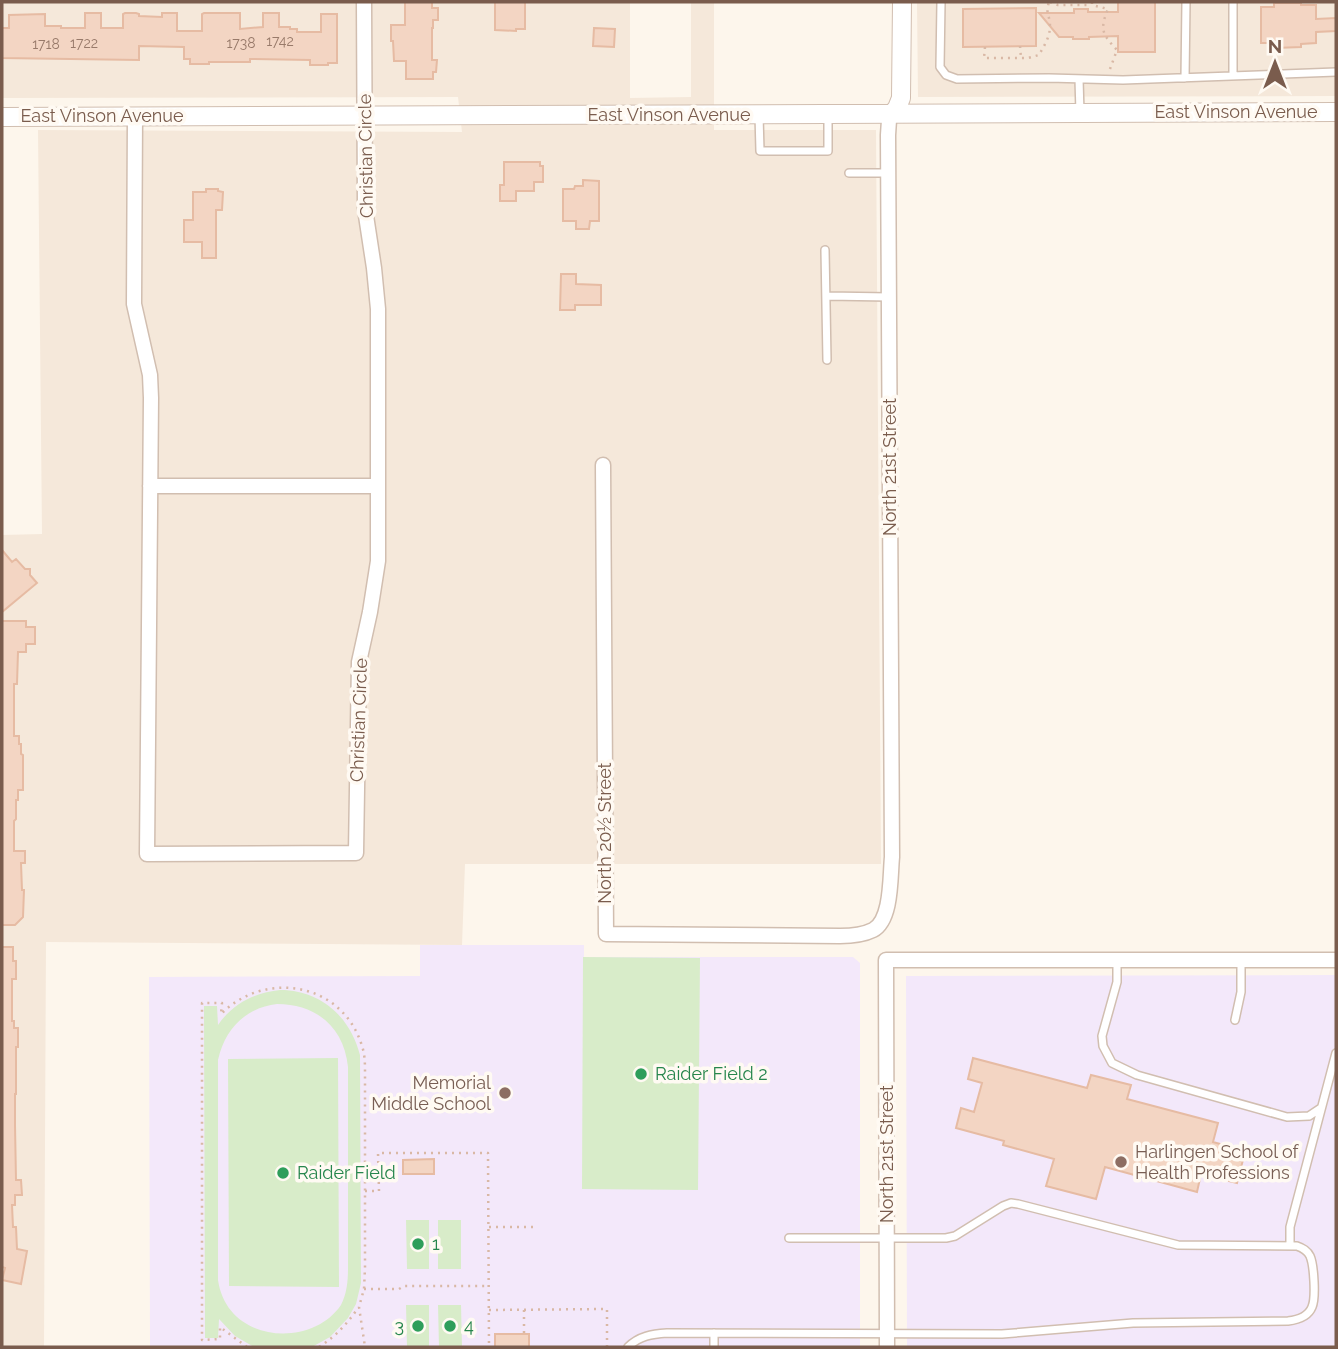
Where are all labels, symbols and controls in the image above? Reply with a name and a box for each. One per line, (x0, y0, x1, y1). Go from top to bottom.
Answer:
north arrow (1240, 28, 1310, 98)
house number: 1742 (266, 33, 294, 49)
house number: 1722 (70, 35, 98, 51)
house number: 1738 (226, 35, 256, 51)
text: N (1268, 35, 1282, 57)
house number: 1718 (32, 36, 60, 52)
street label: Christian Circle (354, 93, 377, 218)
street label: East Vinson Avenue (1154, 101, 1318, 122)
street label: East Vinson Avenue (587, 104, 751, 125)
street label: East Vinson Avenue (20, 105, 184, 126)
street label: North 21st Street (879, 398, 900, 536)
street label: Christian Circle (346, 657, 371, 782)
street label: North 20½ Street (594, 762, 615, 904)
place label: Raider Field 2 (655, 1063, 768, 1084)
marker: Raider Field 2 (633, 1066, 649, 1082)
place label: Memorial Middle School (371, 1072, 491, 1114)
marker: Memorial Middle School (497, 1085, 513, 1101)
street label: North 21st Street (876, 1085, 897, 1223)
place label: Harlingen School of Health Professions (1135, 1141, 1300, 1183)
marker: Harlingen School of Health Professions (1113, 1154, 1129, 1170)
place label: Raider Field (297, 1162, 396, 1183)
marker: Raider Field (275, 1165, 291, 1181)
place label: 1 (432, 1233, 440, 1254)
marker: 1 (410, 1236, 426, 1252)
place label: 3 (394, 1315, 404, 1336)
place label: 4 (464, 1315, 474, 1336)
marker: 3 (410, 1318, 426, 1334)
marker: 4 (442, 1318, 458, 1334)

